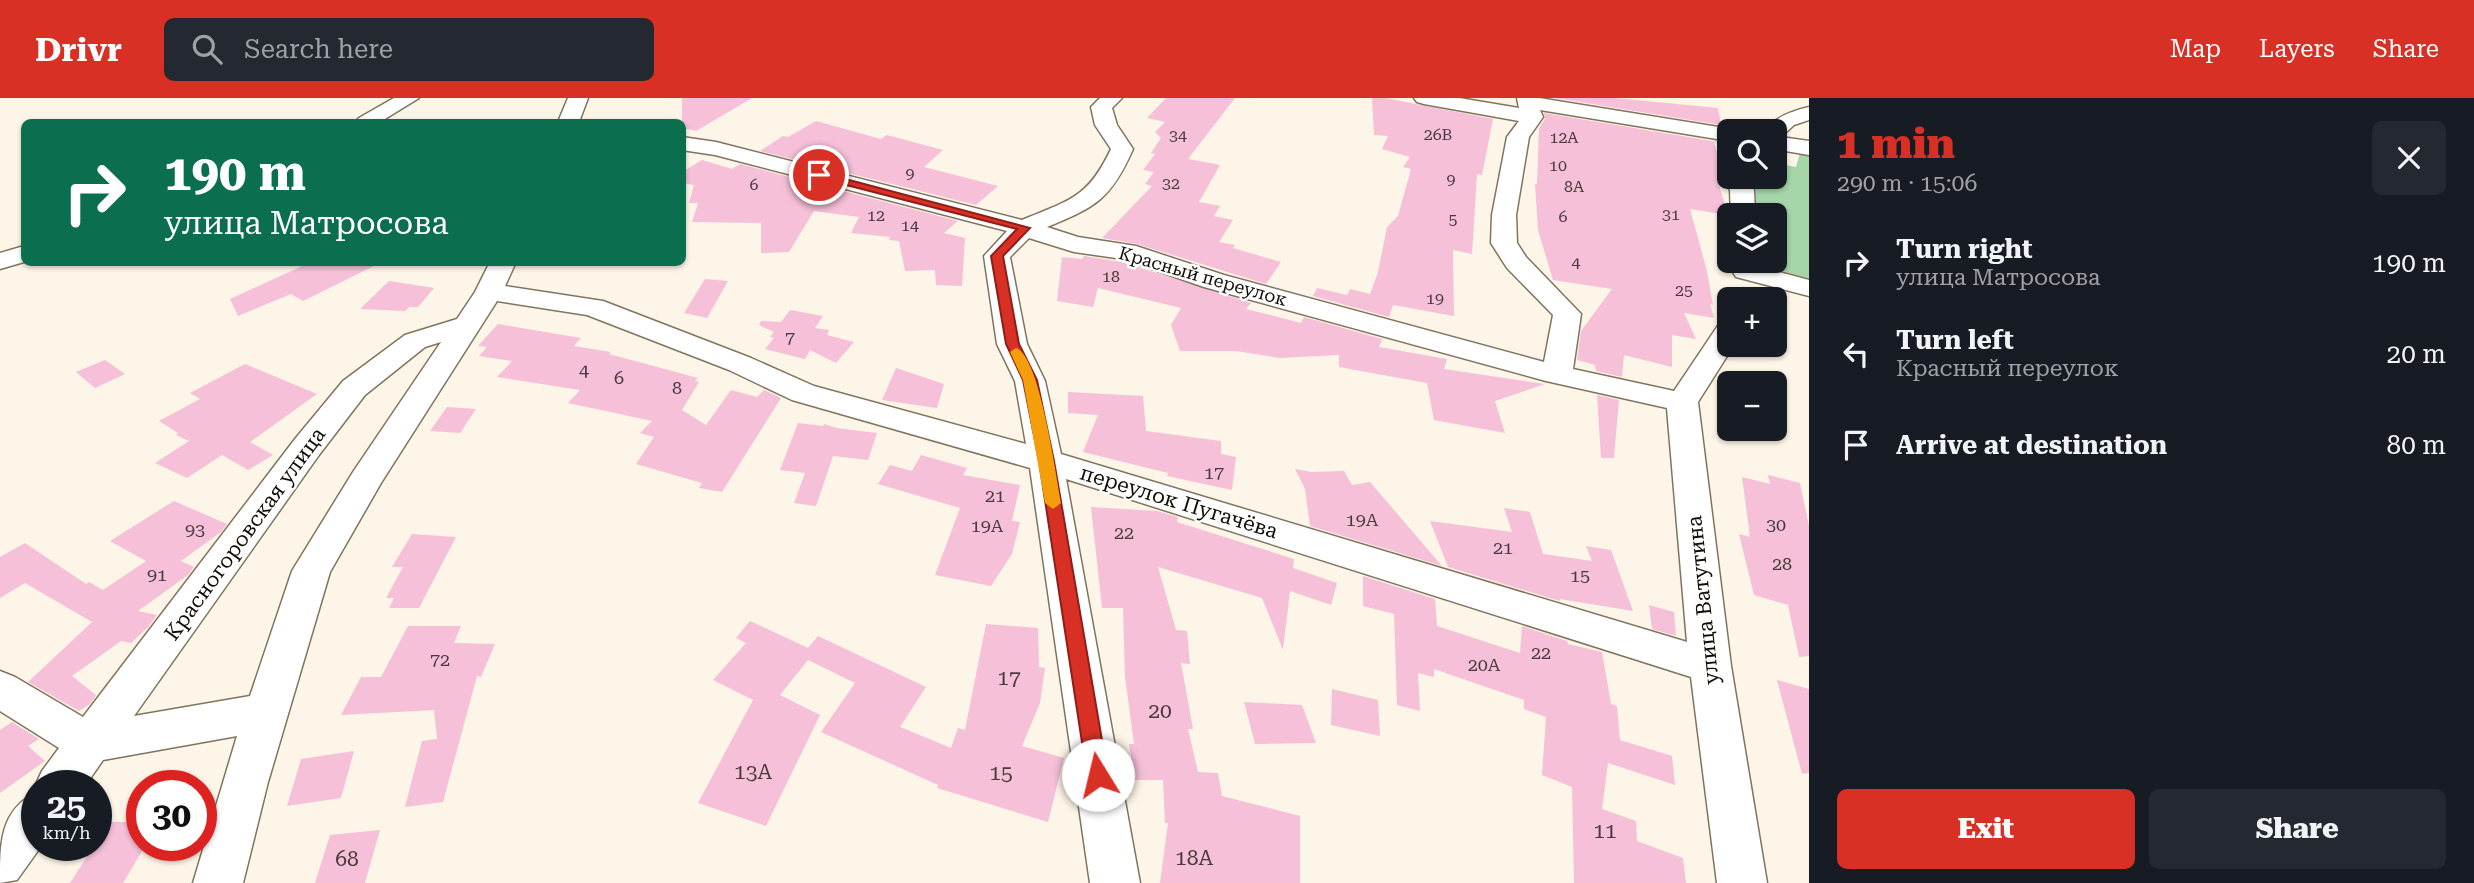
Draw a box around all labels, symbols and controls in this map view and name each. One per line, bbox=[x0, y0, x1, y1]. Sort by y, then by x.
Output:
search box bbox=[164, 18, 654, 81]
text: Drivr bbox=[35, 30, 122, 69]
icon: search bbox=[188, 30, 226, 68]
text: Search here bbox=[244, 34, 393, 64]
text: Map bbox=[2170, 35, 2221, 63]
text: Layers bbox=[2259, 35, 2335, 63]
text: Share bbox=[2373, 35, 2439, 63]
map controls bbox=[1717, 119, 1787, 441]
button: search bbox=[1717, 119, 1787, 189]
text: 1 min bbox=[1837, 119, 1955, 168]
button: close bbox=[2372, 121, 2446, 195]
house number: 26В bbox=[1424, 125, 1452, 144]
house number: 34 bbox=[1169, 126, 1187, 145]
house number: 12А bbox=[1549, 128, 1579, 147]
text: 190 m bbox=[164, 145, 306, 202]
pin bbox=[789, 145, 849, 205]
icon: right bbox=[49, 147, 140, 238]
icon: arrive bbox=[800, 156, 838, 194]
house number: 10 bbox=[1549, 156, 1567, 175]
house number: 9 bbox=[906, 164, 915, 183]
house number: 9 bbox=[1447, 170, 1456, 189]
text: 290 m · 15:06 bbox=[1837, 170, 1977, 197]
house number: 32 bbox=[1162, 174, 1180, 193]
house number: 6 bbox=[750, 175, 759, 194]
house number: 8А bbox=[1564, 177, 1585, 196]
button: layers bbox=[1717, 203, 1787, 273]
text: улица Матросова bbox=[164, 204, 449, 242]
house number: 31 bbox=[1662, 205, 1680, 224]
house number: 12 bbox=[867, 206, 885, 225]
house number: 6 bbox=[1559, 207, 1568, 226]
house number: 5 bbox=[1449, 210, 1458, 229]
house number: 14 bbox=[901, 216, 919, 235]
text: Turn right bbox=[1896, 234, 2032, 264]
street label: Красный переулок bbox=[1116, 242, 1290, 310]
icon: right bbox=[1837, 244, 1875, 282]
text: 190 m bbox=[2372, 248, 2446, 278]
house number: 4 bbox=[1572, 253, 1581, 272]
text: улица Матросова bbox=[1896, 264, 2101, 291]
house number: 18 bbox=[1102, 267, 1120, 286]
house number: 25 bbox=[1675, 281, 1693, 300]
button: + bbox=[1717, 287, 1787, 357]
house number: 19 bbox=[1426, 289, 1444, 308]
text: Turn left bbox=[1896, 325, 2014, 355]
house number: 7 bbox=[785, 327, 795, 348]
icon: left bbox=[1837, 335, 1875, 373]
text: 20 m bbox=[2387, 339, 2446, 369]
text: Красный переулок bbox=[1896, 355, 2119, 382]
house number: 4 bbox=[579, 359, 589, 380]
house number: 6 bbox=[614, 367, 624, 388]
button: − bbox=[1717, 371, 1787, 441]
house number: 8 bbox=[672, 377, 682, 398]
street label: Красногоровская улица bbox=[160, 422, 331, 645]
icon: arrive bbox=[1837, 426, 1875, 464]
text: Arrive at destination bbox=[1896, 430, 2167, 460]
text: 80 m bbox=[2387, 430, 2446, 460]
street label: переулок Пугачёва bbox=[1077, 461, 1281, 544]
house number: 17 bbox=[1204, 462, 1224, 483]
house number: 21 bbox=[985, 485, 1005, 506]
house number: 19А bbox=[1346, 509, 1379, 530]
street label: улица Ватутина bbox=[1682, 514, 1724, 686]
house number: 30 bbox=[1766, 514, 1786, 535]
house number: 19А bbox=[971, 515, 1004, 536]
house number: 93 bbox=[185, 519, 205, 540]
house number: 22 bbox=[1114, 522, 1134, 543]
house number: 21 bbox=[1493, 537, 1513, 558]
house number: 28 bbox=[1772, 553, 1792, 574]
house number: 91 bbox=[147, 564, 167, 585]
house number: 15 bbox=[1570, 565, 1590, 586]
house number: 22 bbox=[1531, 642, 1551, 663]
house number: 72 bbox=[430, 649, 450, 670]
house number: 20А bbox=[1468, 654, 1501, 675]
house number: 17 bbox=[997, 666, 1021, 690]
house number: 20 bbox=[1148, 699, 1172, 723]
position arrow bbox=[1061, 738, 1135, 812]
house number: 13А bbox=[734, 760, 772, 784]
house number: 15 bbox=[989, 761, 1013, 785]
speed limit sign: 30 bbox=[126, 770, 217, 861]
text: 25 bbox=[47, 786, 86, 827]
button: Exit bbox=[1837, 789, 2135, 869]
button: Share bbox=[2149, 789, 2446, 869]
house number: 11 bbox=[1593, 819, 1617, 843]
text: km/h bbox=[42, 822, 91, 843]
house number: 18А bbox=[1175, 846, 1213, 870]
house number: 68 bbox=[335, 847, 359, 871]

